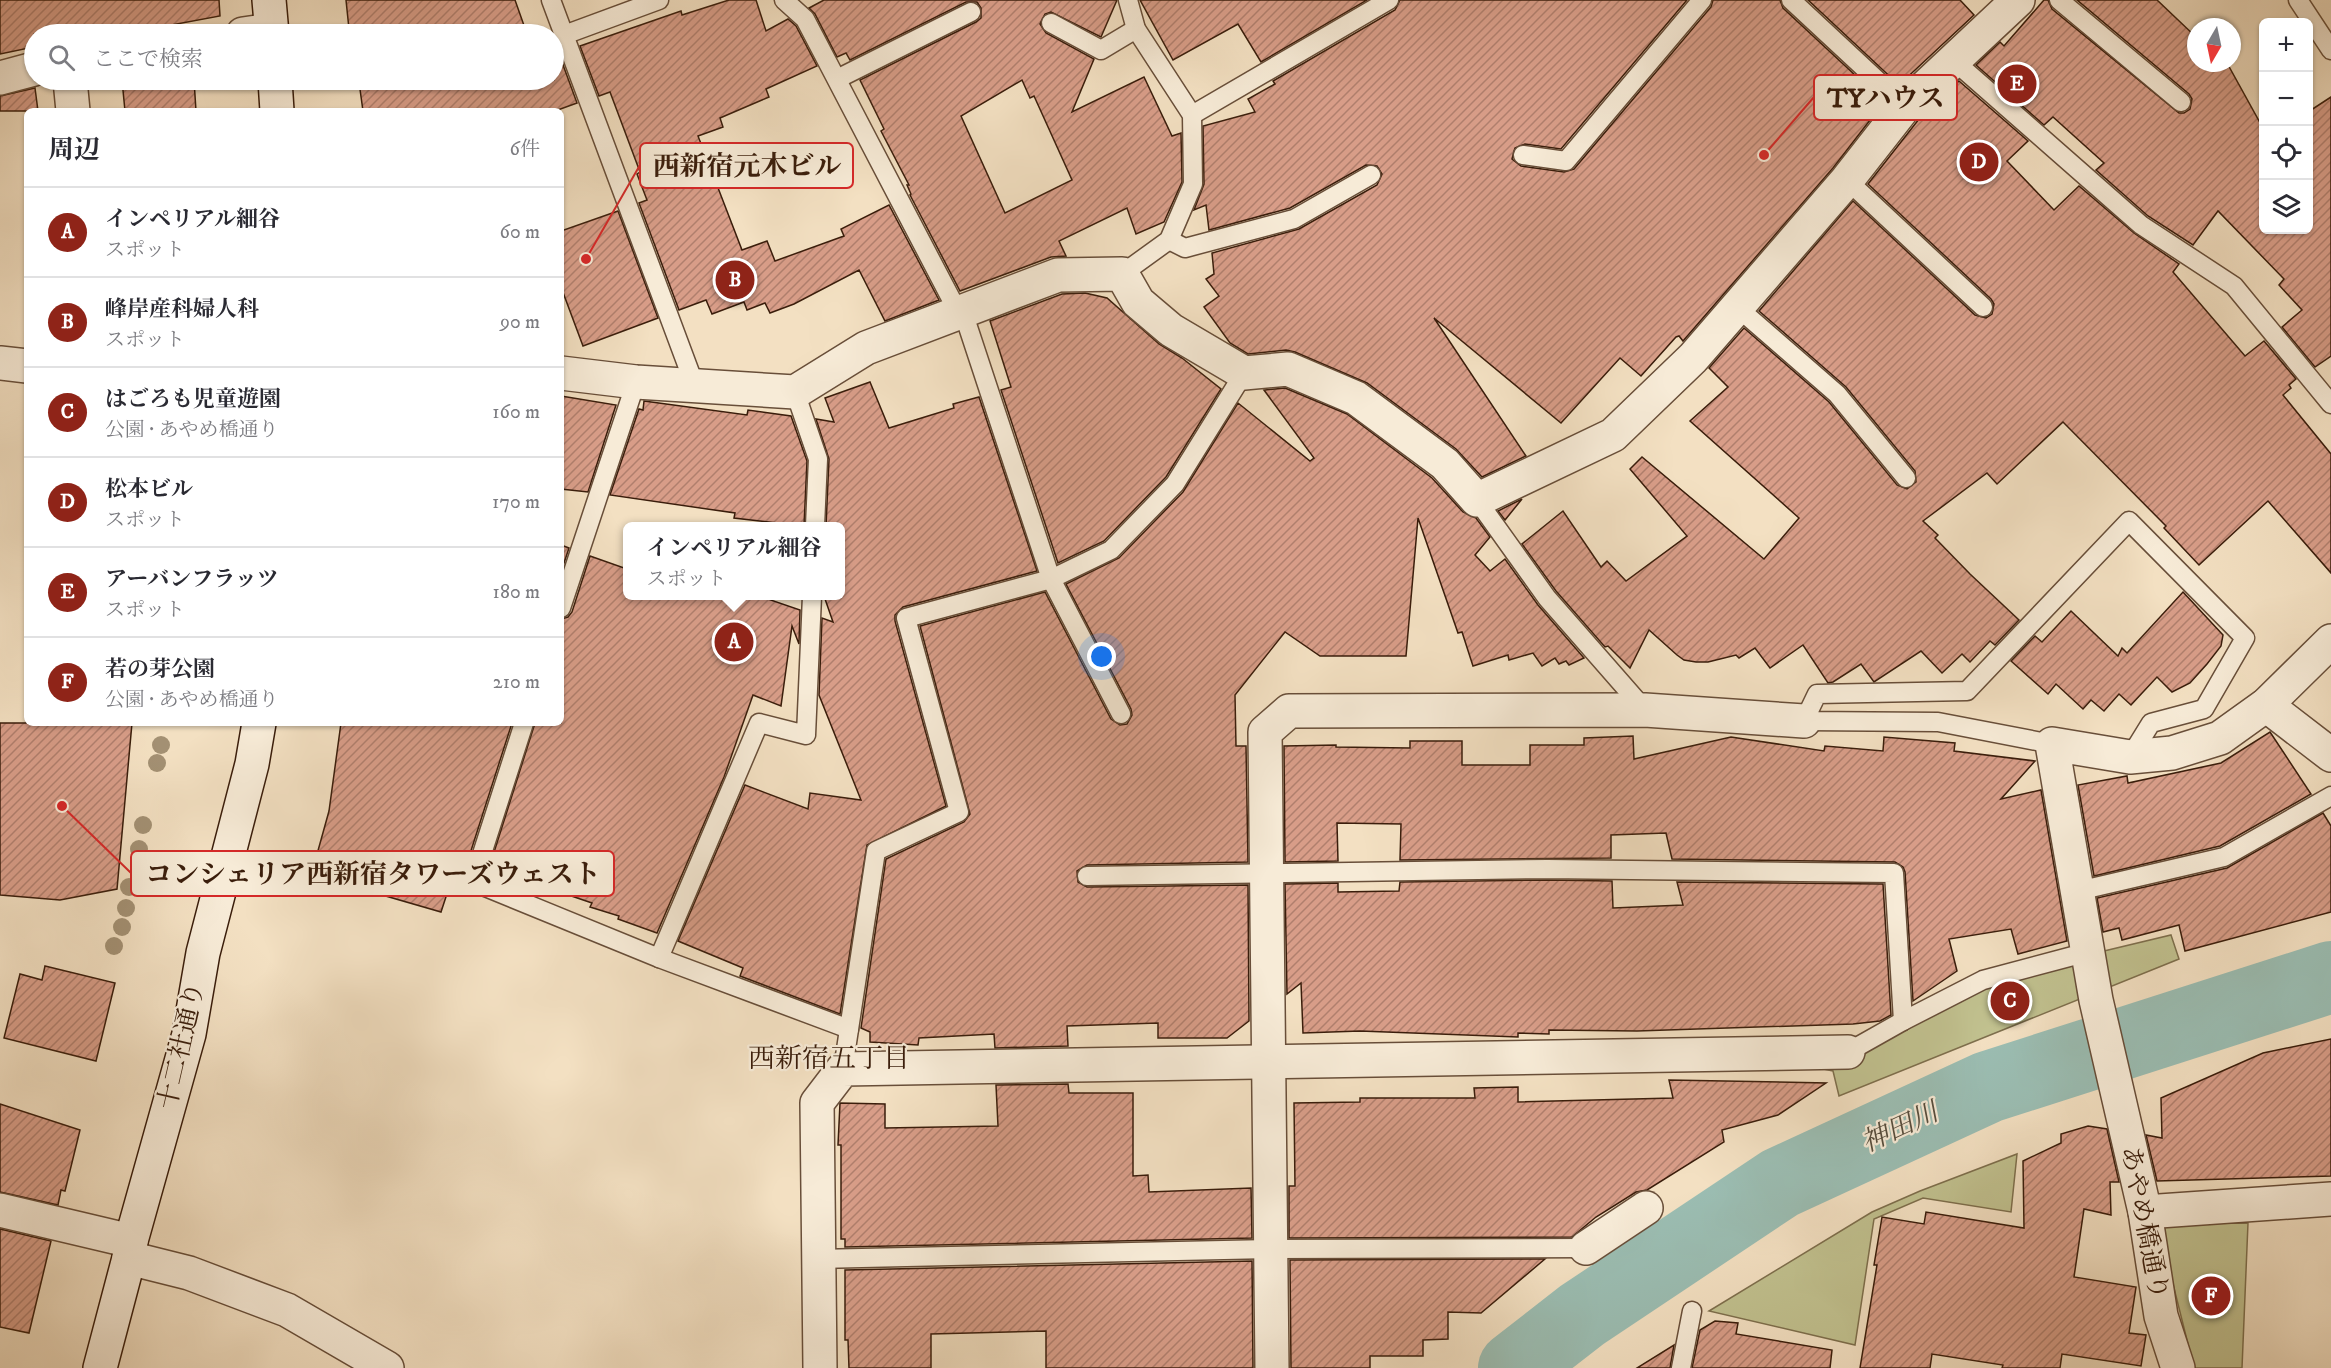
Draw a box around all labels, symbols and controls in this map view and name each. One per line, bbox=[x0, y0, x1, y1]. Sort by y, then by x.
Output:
north arrow bbox=[2187, 18, 2241, 72]
map controls bbox=[2259, 18, 2313, 234]
button: + bbox=[2259, 18, 2313, 72]
search box bbox=[24, 24, 564, 90]
icon: search bbox=[45, 41, 78, 74]
text: ここで検索 bbox=[93, 46, 203, 73]
pin: E bbox=[1998, 62, 2036, 106]
button: − bbox=[2259, 72, 2313, 126]
callout: TYハウス bbox=[1814, 75, 1957, 120]
text: TYハウス bbox=[1826, 82, 1945, 116]
button: locate bbox=[2259, 126, 2313, 180]
text: 周辺 bbox=[48, 134, 100, 167]
text: 6件 bbox=[510, 137, 540, 162]
pin: D bbox=[1960, 140, 1998, 184]
callout: 西新宿元木ビル bbox=[640, 143, 853, 188]
text: 西新宿元木ビル bbox=[653, 150, 842, 184]
button: layers bbox=[2259, 180, 2313, 234]
text: インペリアル細谷 bbox=[105, 206, 280, 233]
text: A bbox=[61, 220, 74, 245]
text: 60 m bbox=[500, 220, 540, 245]
text: スポット bbox=[105, 238, 185, 263]
pin: B bbox=[716, 258, 754, 302]
text: 峰岸産科婦人科 bbox=[105, 296, 259, 323]
text: B bbox=[61, 310, 74, 335]
text: 90 m bbox=[500, 310, 540, 335]
text: スポット bbox=[105, 328, 185, 353]
text: はごろも児童遊園 bbox=[105, 386, 281, 413]
text: C bbox=[61, 400, 74, 425]
text: 160 m bbox=[492, 400, 540, 425]
text: 公園 · あやめ橋通り bbox=[105, 418, 278, 443]
text: 松本ビル bbox=[105, 476, 193, 503]
text: D bbox=[60, 490, 75, 515]
text: 170 m bbox=[492, 490, 540, 515]
text: スポット bbox=[105, 508, 185, 533]
popup bbox=[623, 522, 845, 600]
text: インペリアル細谷 bbox=[646, 535, 822, 562]
text: アーバンフラッツ bbox=[105, 566, 279, 593]
text: スポット bbox=[646, 567, 726, 592]
text: E bbox=[60, 580, 75, 605]
text: 180 m bbox=[493, 580, 540, 605]
text: スポット bbox=[105, 598, 185, 623]
pin: A bbox=[714, 620, 754, 664]
your location bbox=[1087, 642, 1116, 671]
text: 若の芽公園 bbox=[105, 656, 215, 683]
text: F bbox=[61, 670, 74, 695]
text: 210 m bbox=[493, 670, 540, 695]
text: 公園 · あやめ橋通り bbox=[105, 688, 278, 713]
callout: コンシェリア西新宿タワーズウェスト bbox=[131, 851, 614, 896]
text: コンシェリア西新宿タワーズウェスト bbox=[145, 858, 601, 892]
pin: C bbox=[1990, 978, 2030, 1024]
street label: 十二社通り bbox=[151, 979, 213, 1113]
district label: 西新宿五丁目 bbox=[748, 1042, 910, 1076]
water label: 神田川 bbox=[1856, 1094, 1947, 1161]
street label: あやめ橋通り bbox=[2113, 1143, 2175, 1303]
pin: F bbox=[2192, 1274, 2230, 1318]

